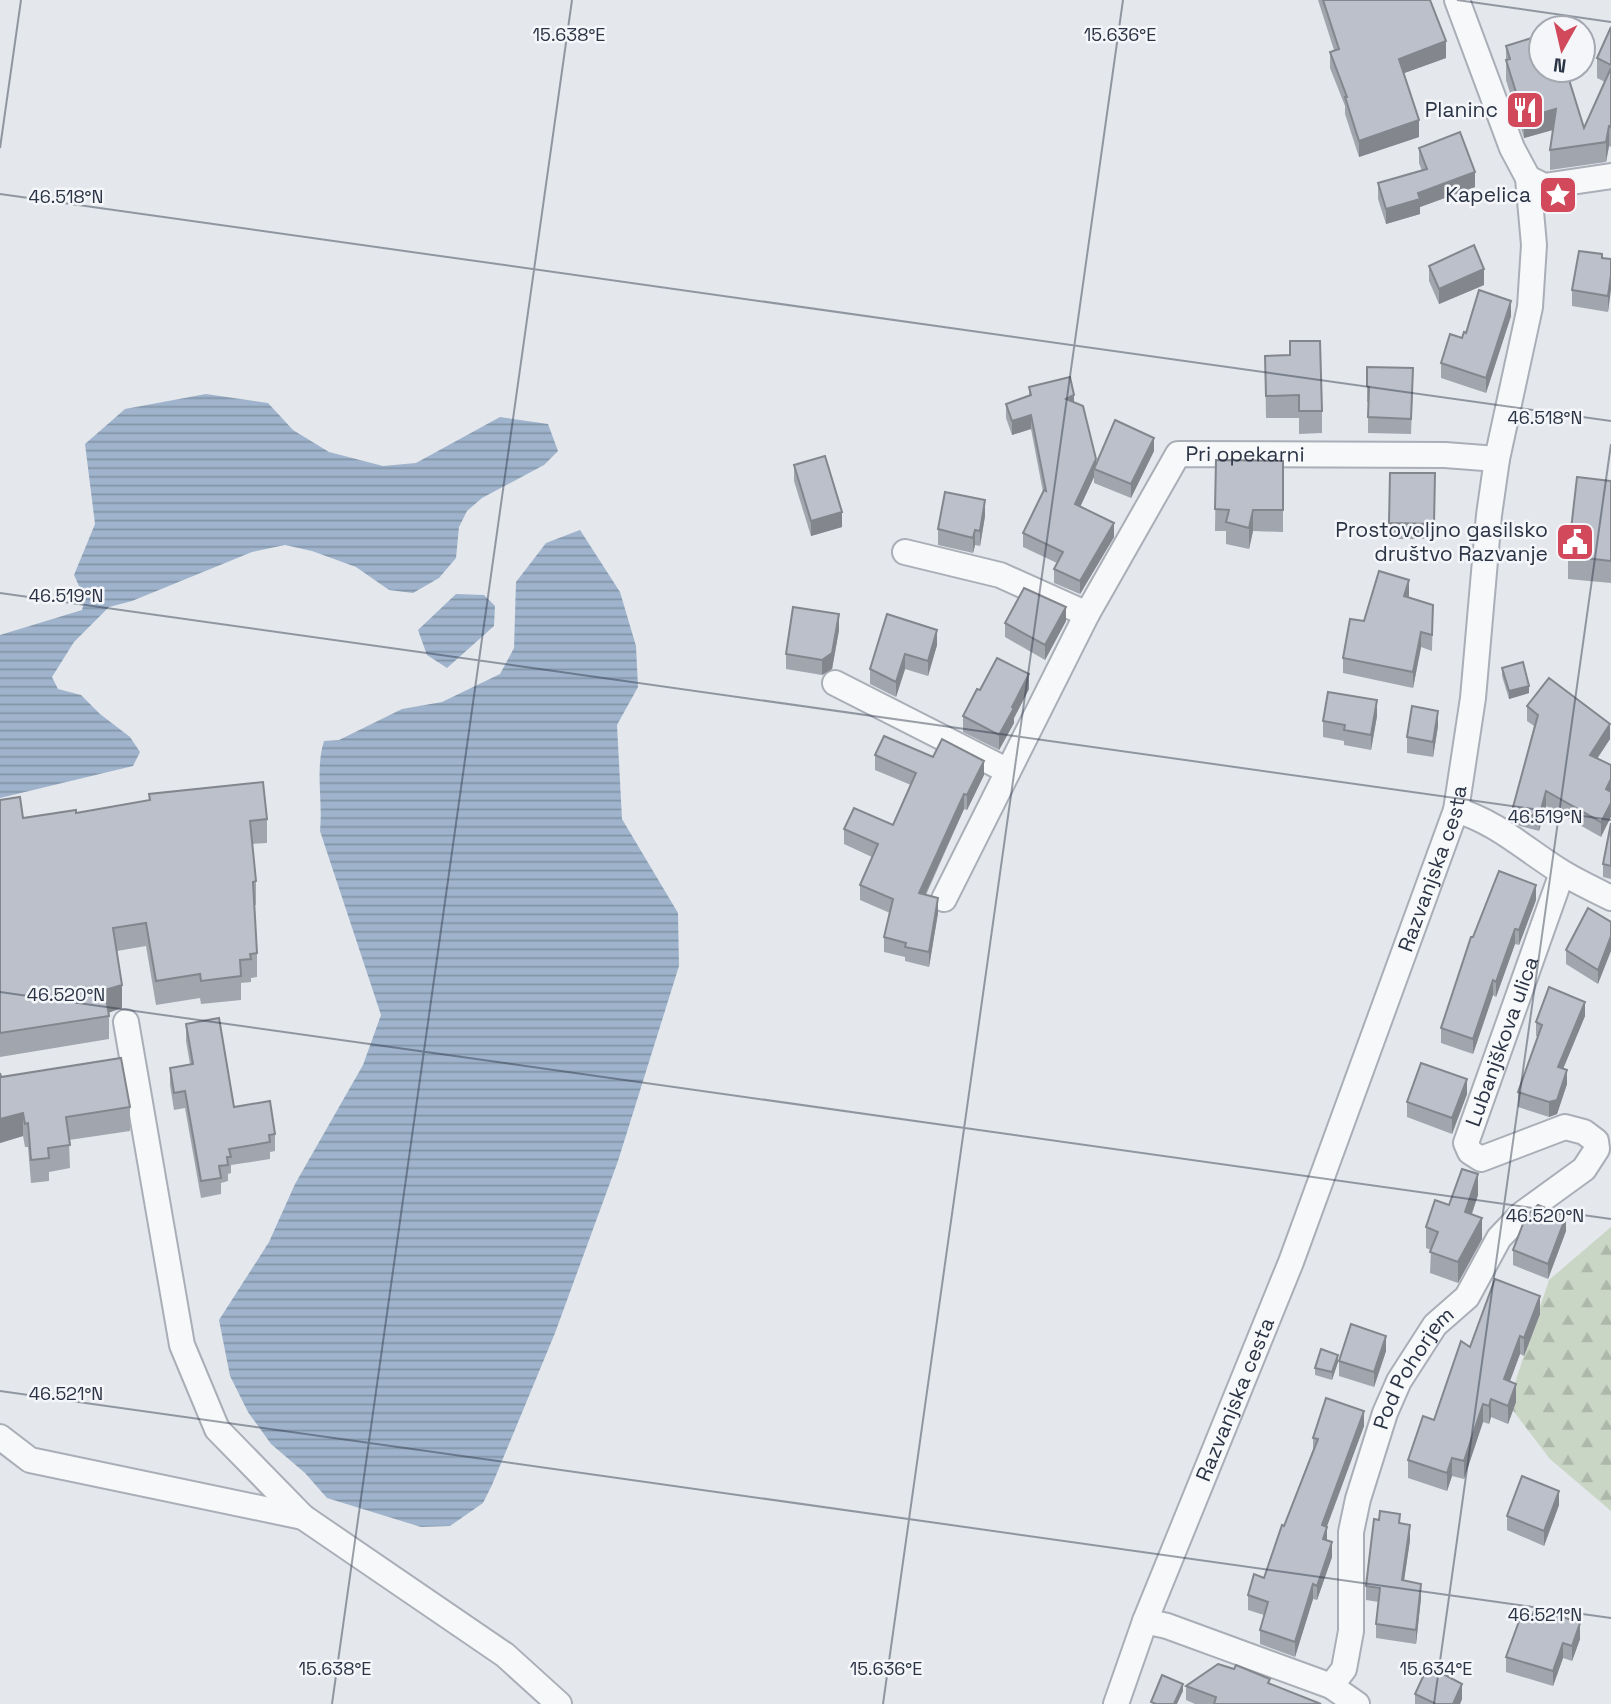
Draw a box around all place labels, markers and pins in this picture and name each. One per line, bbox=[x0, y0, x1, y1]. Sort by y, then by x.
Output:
restaurant icon: Planinc bbox=[1504, 89, 1546, 131]
place label: Planinc bbox=[1425, 96, 1498, 123]
place icon: Kapelica bbox=[1537, 174, 1579, 216]
place label: Kapelica bbox=[1445, 181, 1531, 208]
place label: Prostovoljno gasilsko društvo Razvanje bbox=[1335, 516, 1548, 567]
public building icon: Prostovoljno gasilsko društvo Razvanje bbox=[1554, 521, 1596, 563]

